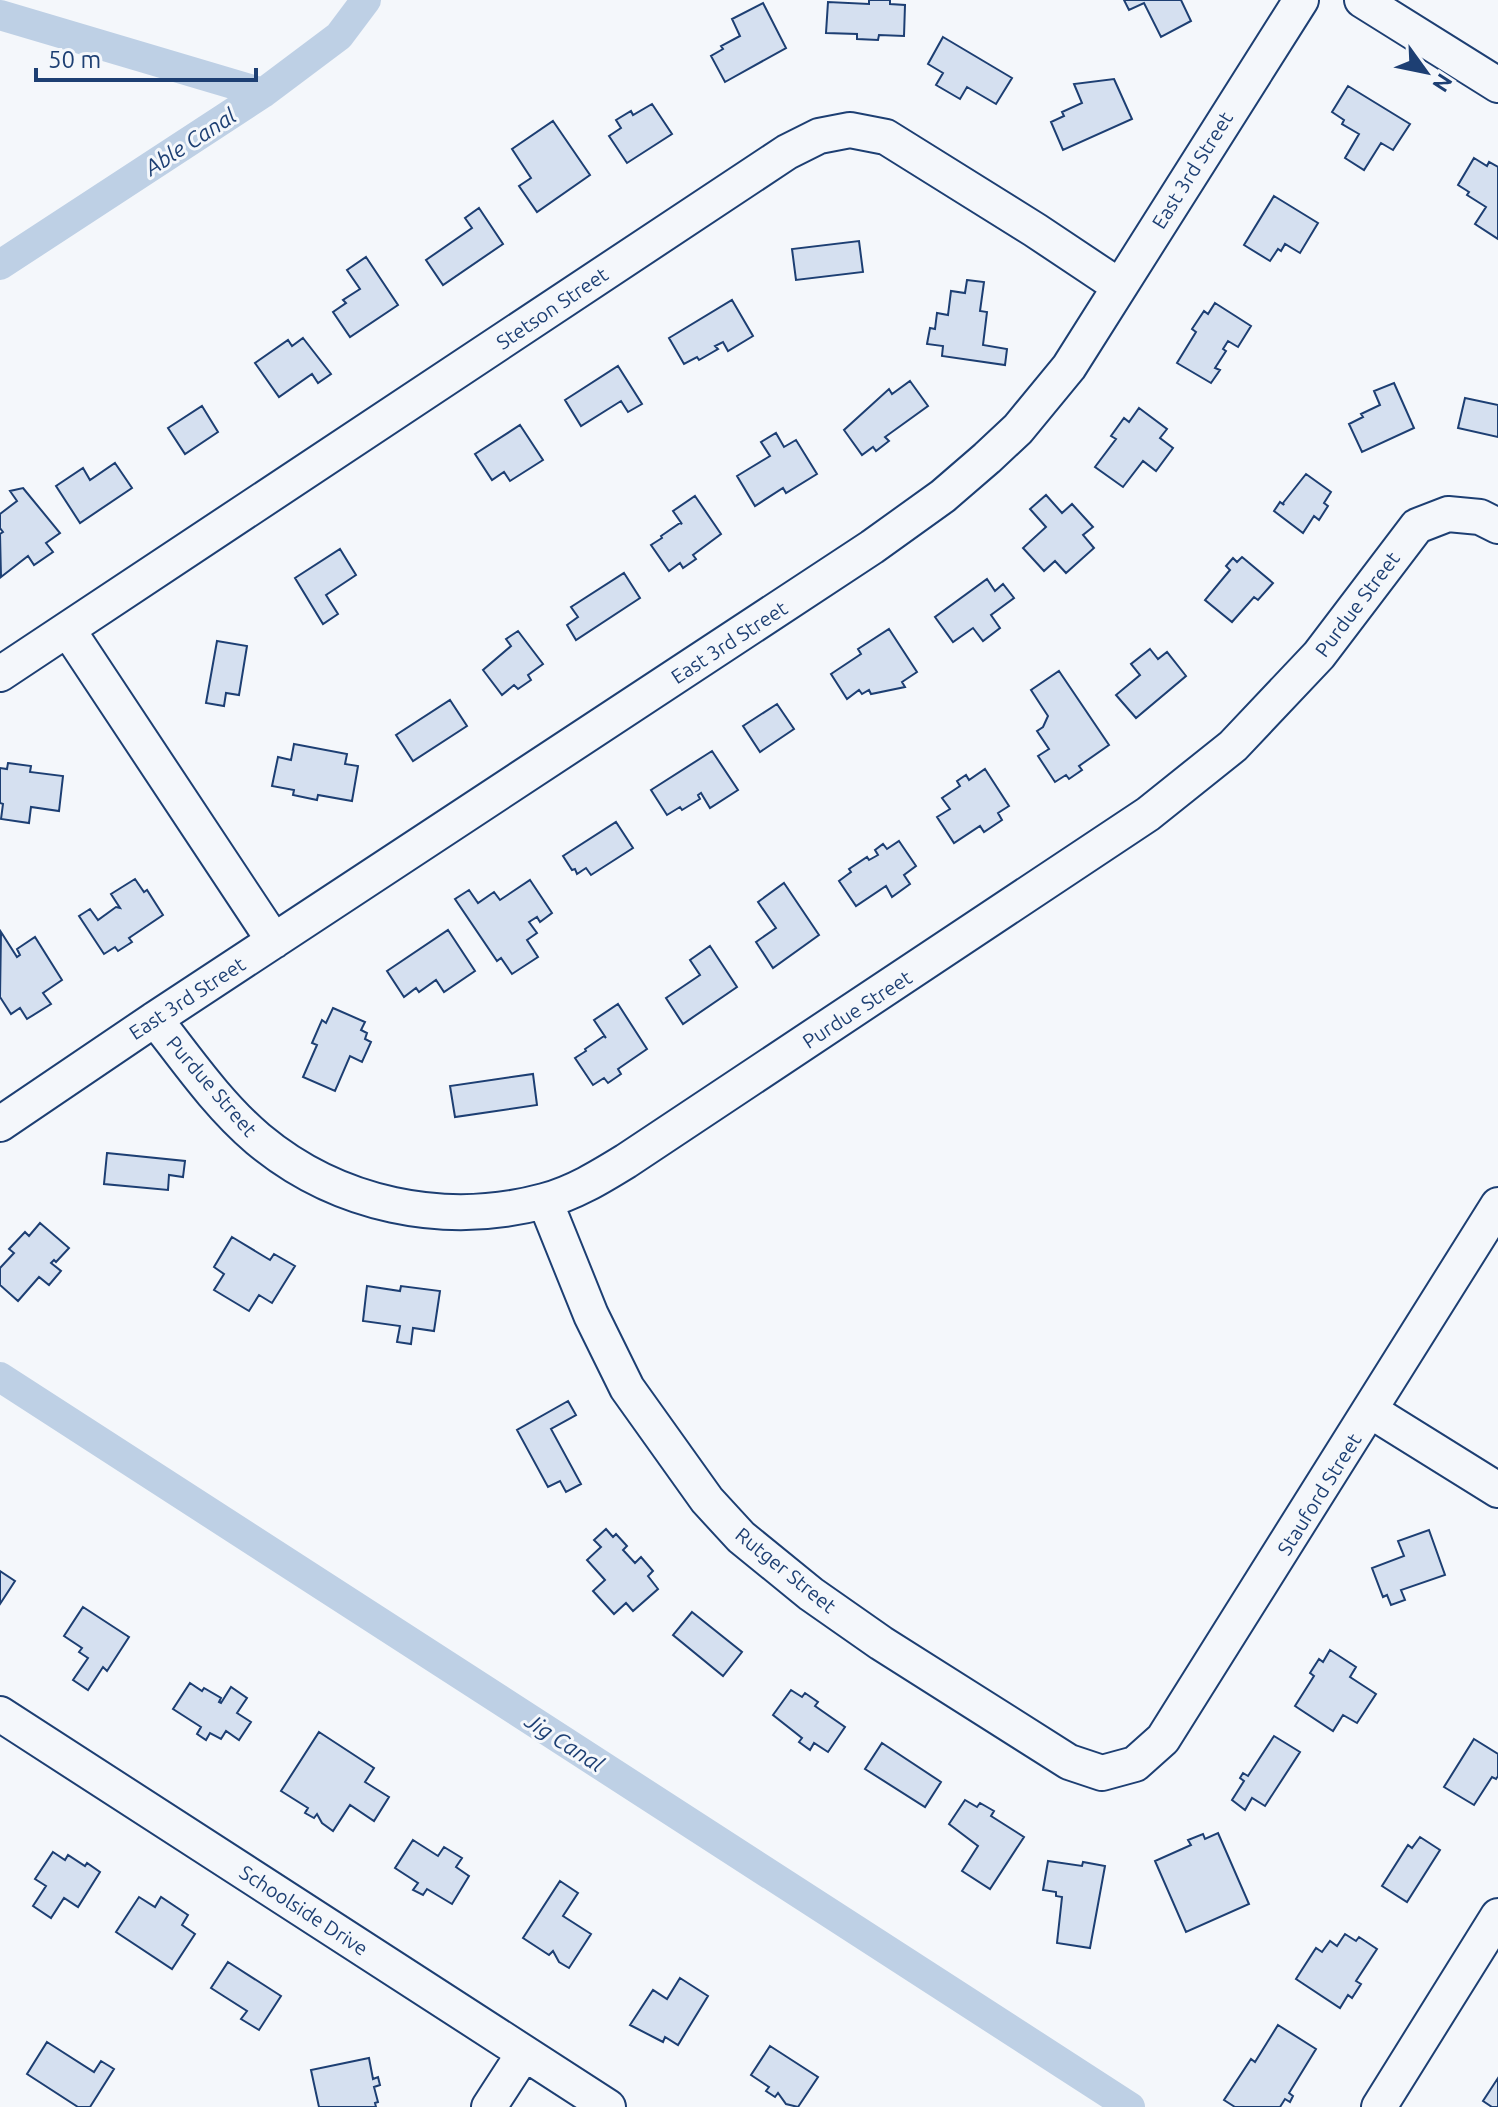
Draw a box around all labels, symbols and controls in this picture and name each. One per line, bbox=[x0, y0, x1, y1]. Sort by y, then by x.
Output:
scale bar bbox=[36, 32, 256, 82]
north arrow bbox=[1386, 32, 1466, 112]
text: 50 m bbox=[48, 46, 101, 73]
text: N bbox=[1428, 69, 1458, 97]
water label: Able Canal bbox=[139, 102, 240, 180]
street label: East 3rd Street bbox=[1147, 107, 1237, 233]
street label: Stetson Street bbox=[492, 262, 612, 354]
street label: Purdue Street bbox=[1310, 547, 1404, 661]
street label: East 3rd Street bbox=[667, 596, 791, 688]
street label: East 3rd Street bbox=[125, 952, 249, 1044]
street label: Purdue Street bbox=[798, 965, 916, 1053]
street label: Purdue Street bbox=[162, 1031, 262, 1141]
street label: Stauford Street bbox=[1272, 1429, 1366, 1559]
street label: Rutger Street bbox=[731, 1523, 841, 1617]
water label: Jig Canal bbox=[520, 1707, 609, 1777]
street label: Schoolside Drive bbox=[236, 1860, 372, 1960]

